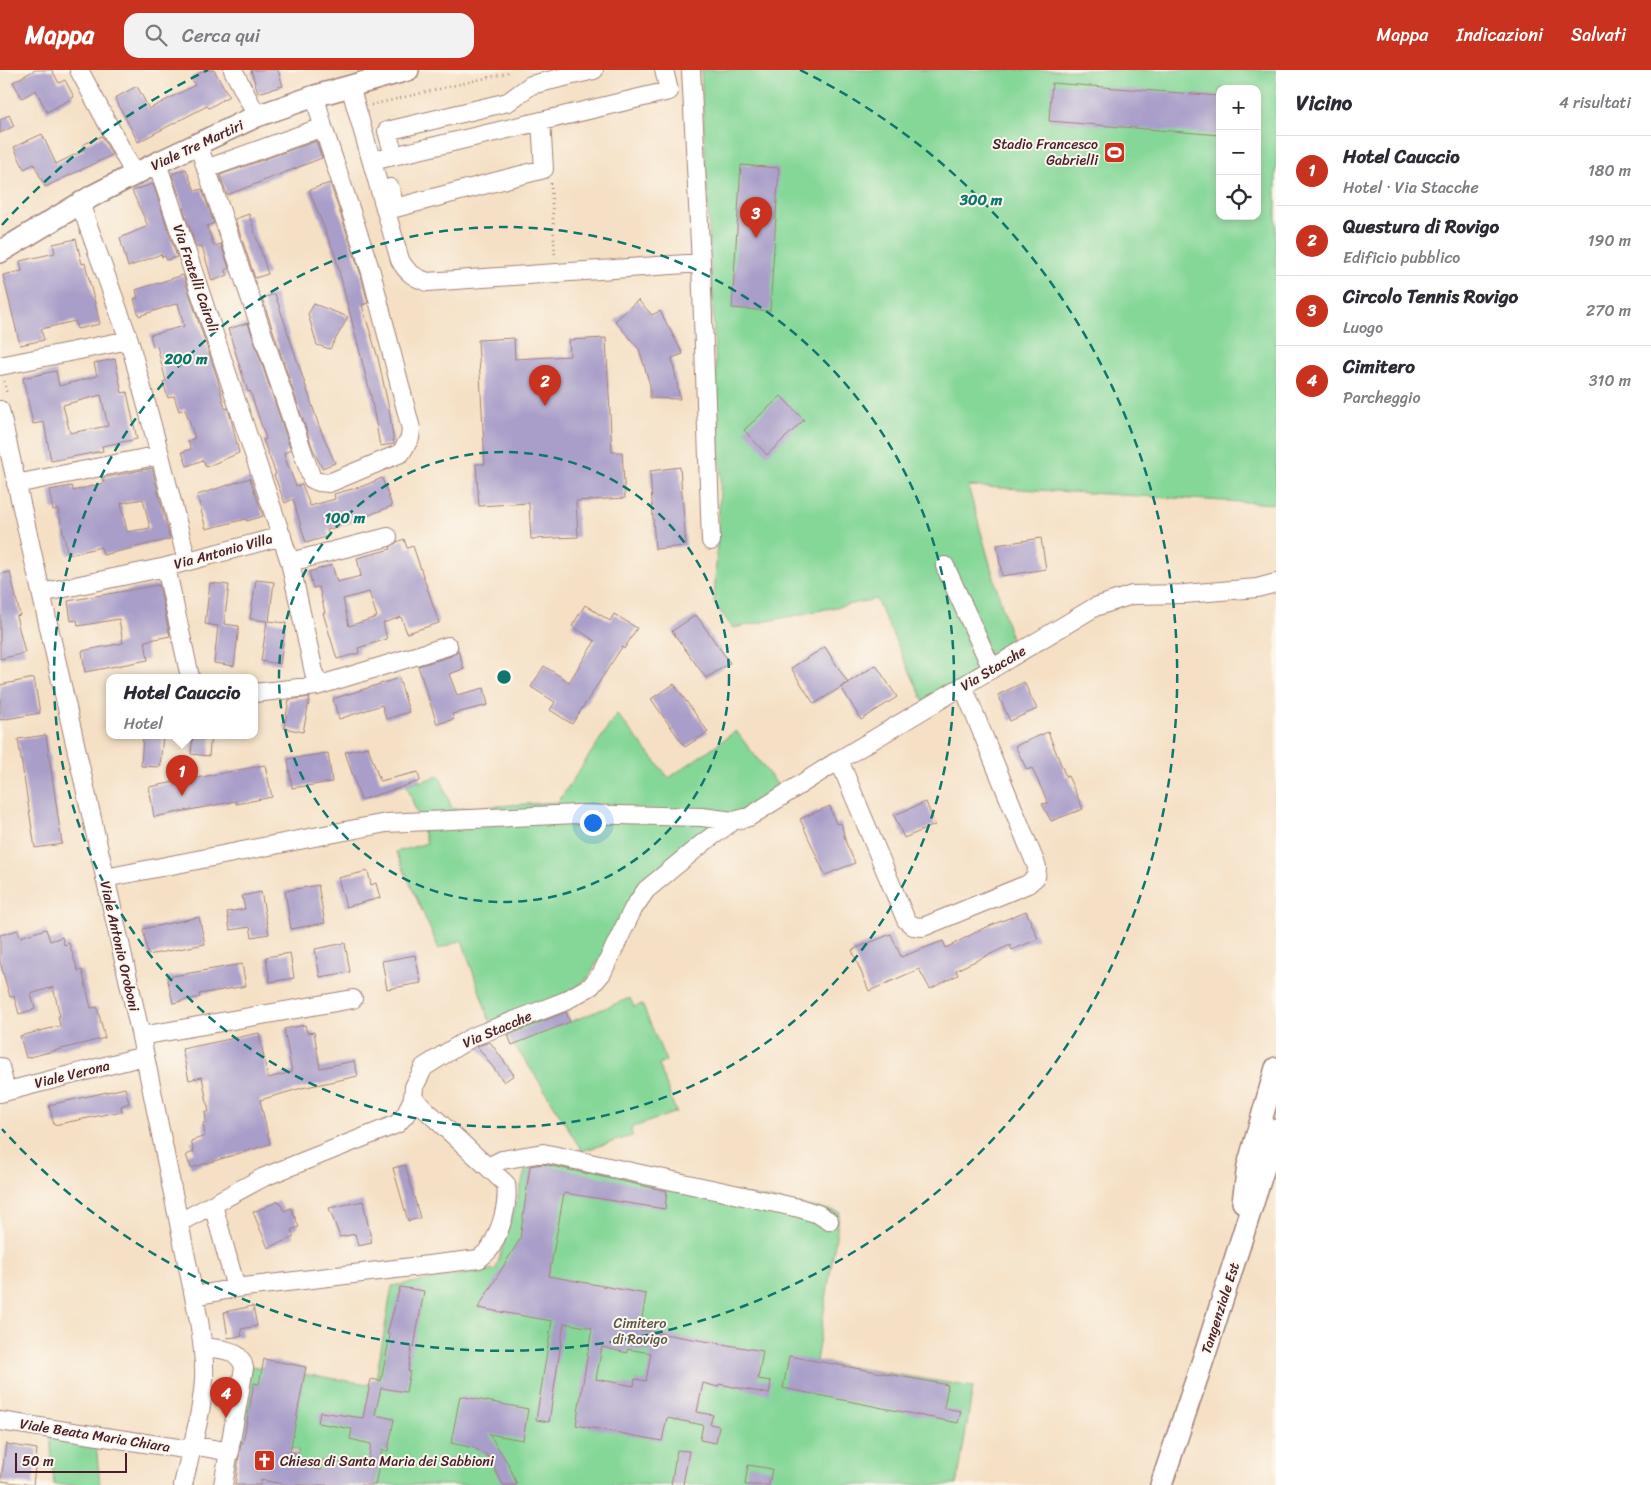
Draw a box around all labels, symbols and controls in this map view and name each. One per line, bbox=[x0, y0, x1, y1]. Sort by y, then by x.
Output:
search box bbox=[124, 13, 474, 58]
text: Mappa bbox=[25, 14, 94, 56]
text: Cerca qui bbox=[182, 19, 260, 52]
text: Mappa bbox=[1376, 19, 1428, 51]
text: Indicazioni bbox=[1456, 19, 1543, 51]
text: Salvati bbox=[1571, 19, 1626, 51]
icon: search bbox=[142, 21, 170, 49]
text: Vicino bbox=[1296, 84, 1352, 122]
map controls bbox=[1216, 85, 1261, 220]
button: + bbox=[1216, 85, 1261, 130]
text: 4 risultati bbox=[1559, 88, 1631, 117]
street label: Viale Tre Martiri bbox=[147, 113, 249, 178]
button: − bbox=[1216, 130, 1261, 175]
place label: Stadio Francesco Gabrielli bbox=[992, 132, 1099, 173]
sports icon: Stadio Francesco Gabrielli bbox=[1102, 140, 1126, 164]
text: Hotel Cauccio bbox=[1343, 140, 1460, 173]
text: 1 bbox=[1309, 156, 1315, 185]
text: 180 m bbox=[1588, 156, 1631, 185]
text: Hotel · Via Stacche bbox=[1343, 173, 1479, 202]
button: locate bbox=[1216, 175, 1261, 220]
text: 300 m bbox=[959, 187, 1003, 213]
pin: 3 bbox=[740, 197, 772, 238]
text: Questura di Rovigo bbox=[1343, 210, 1499, 243]
street label: Via Fratelli Cairoli bbox=[165, 221, 226, 336]
text: 2 bbox=[1307, 226, 1317, 255]
text: 190 m bbox=[1588, 226, 1631, 255]
text: Edificio pubblico bbox=[1343, 243, 1460, 272]
text: Circolo Tennis Rovigo bbox=[1343, 280, 1518, 313]
text: 3 bbox=[1308, 296, 1316, 325]
text: 270 m bbox=[1586, 296, 1631, 325]
text: Luogo bbox=[1343, 313, 1383, 342]
text: 200 m bbox=[163, 346, 208, 372]
text: Cimitero bbox=[1343, 350, 1415, 383]
pin: 2 bbox=[529, 365, 561, 406]
text: 4 bbox=[1307, 366, 1317, 395]
text: 310 m bbox=[1589, 366, 1631, 395]
text: Parcheggio bbox=[1343, 383, 1421, 412]
text: 100 m bbox=[325, 505, 366, 531]
street label: Via Antonio Villa bbox=[171, 526, 275, 577]
street label: Via Stacche bbox=[955, 639, 1031, 698]
centre of rings bbox=[495, 668, 513, 686]
popup bbox=[106, 674, 258, 739]
text: Hotel Cauccio bbox=[124, 676, 240, 709]
text: Hotel bbox=[124, 709, 163, 738]
pin: 1 bbox=[166, 755, 198, 796]
your location bbox=[580, 810, 606, 836]
street label: Viale Antonio Oroboni bbox=[92, 879, 147, 1015]
street label: Via Stacche bbox=[459, 1004, 536, 1055]
street label: Viale Verona bbox=[32, 1053, 112, 1096]
street label: Tangenziale Est bbox=[1194, 1259, 1247, 1357]
park label: Cimitero di Rovigo bbox=[612, 1311, 668, 1352]
pin: 4 bbox=[210, 1377, 242, 1418]
street label: Viale Beata Maria Chiara bbox=[18, 1411, 172, 1460]
text: 50 m bbox=[22, 1449, 54, 1474]
church icon: Chiesa di Santa Maria dei Sabbioni bbox=[252, 1449, 276, 1473]
place label: Chiesa di Santa Maria dei Sabbioni bbox=[280, 1449, 495, 1474]
scale bar bbox=[15, 1450, 128, 1473]

